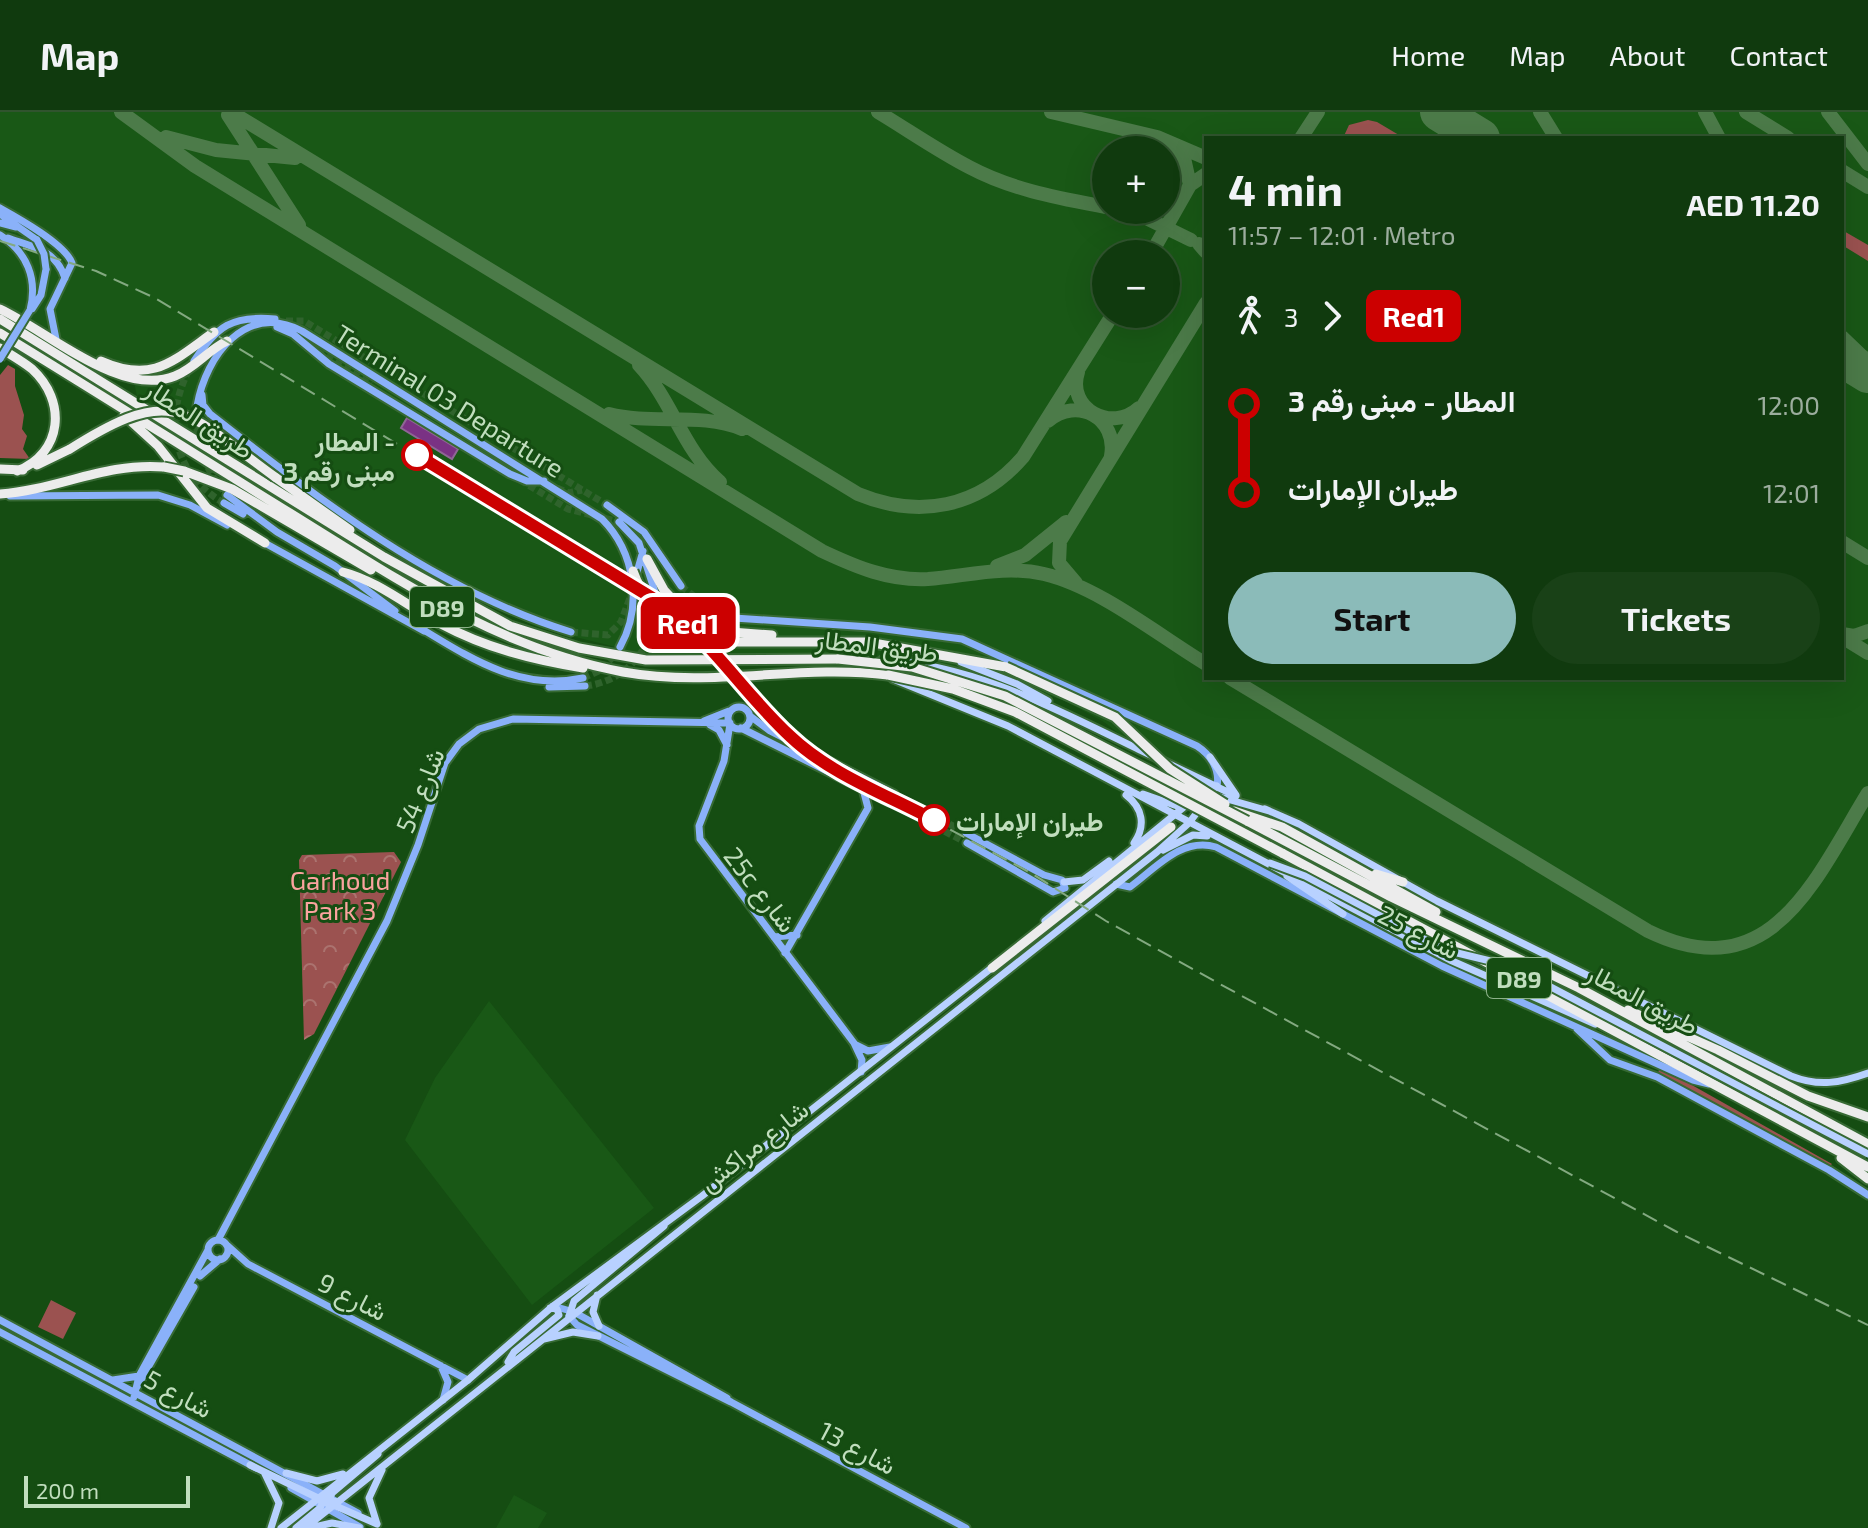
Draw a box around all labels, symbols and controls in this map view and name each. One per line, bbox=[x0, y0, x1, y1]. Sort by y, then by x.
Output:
text: Map bbox=[40, 32, 119, 78]
text: Home bbox=[1391, 38, 1465, 72]
text: Map bbox=[1509, 38, 1566, 72]
text: About bbox=[1610, 38, 1685, 72]
text: Contact bbox=[1729, 38, 1828, 72]
map controls bbox=[1092, 136, 1180, 328]
button: + bbox=[1092, 136, 1180, 224]
text: 4 min bbox=[1228, 162, 1343, 215]
text: AED 11.20 bbox=[1687, 186, 1820, 222]
text: 11:57 – 12:01 · Metro bbox=[1228, 219, 1455, 250]
button: − bbox=[1092, 240, 1180, 328]
icon: walk bbox=[1228, 294, 1272, 338]
icon: forward bbox=[1310, 294, 1354, 338]
text: Red1 bbox=[1382, 299, 1445, 333]
text: 3 bbox=[1284, 301, 1298, 332]
street label: Terminal 03 Departure bbox=[330, 317, 570, 483]
street label: طريق المطار bbox=[138, 371, 260, 466]
text: المطار - مبنى رقم 3 bbox=[1288, 382, 1515, 418]
text: 12:00 bbox=[1758, 389, 1820, 420]
place label: المطار - مبنى رقم 3 bbox=[283, 425, 395, 489]
marker: المطار - مبنى رقم 3 bbox=[402, 440, 432, 470]
text: طيران الإمارات bbox=[1288, 470, 1458, 506]
text: 12:01 bbox=[1763, 477, 1820, 508]
button: Start bbox=[1228, 572, 1516, 664]
button: Tickets bbox=[1532, 572, 1820, 664]
road number: D89 bbox=[410, 587, 474, 627]
line badge: Red1 bbox=[632, 597, 744, 649]
text: Red1 bbox=[657, 606, 719, 640]
street label: طريق المطار bbox=[813, 622, 940, 670]
street label: شارع 54 bbox=[388, 743, 454, 838]
marker: طيران الإمارات bbox=[919, 805, 949, 835]
place label: طيران الإمارات bbox=[956, 805, 1104, 839]
street label: 25c شارع bbox=[715, 840, 804, 940]
park label: Garhoud Park 3 bbox=[290, 864, 390, 925]
street label: شارع 25 bbox=[1372, 898, 1465, 968]
street label: طريق المطار bbox=[1580, 955, 1704, 1042]
road number: D89 bbox=[1487, 958, 1551, 998]
street label: شارع مراكش bbox=[692, 1093, 816, 1200]
street label: شارع 9 bbox=[312, 1266, 393, 1330]
street label: شارع 5 bbox=[138, 1362, 218, 1427]
street label: شارع 13 bbox=[812, 1414, 902, 1484]
scale bar bbox=[24, 1472, 190, 1508]
text: 200 m bbox=[36, 1477, 99, 1503]

